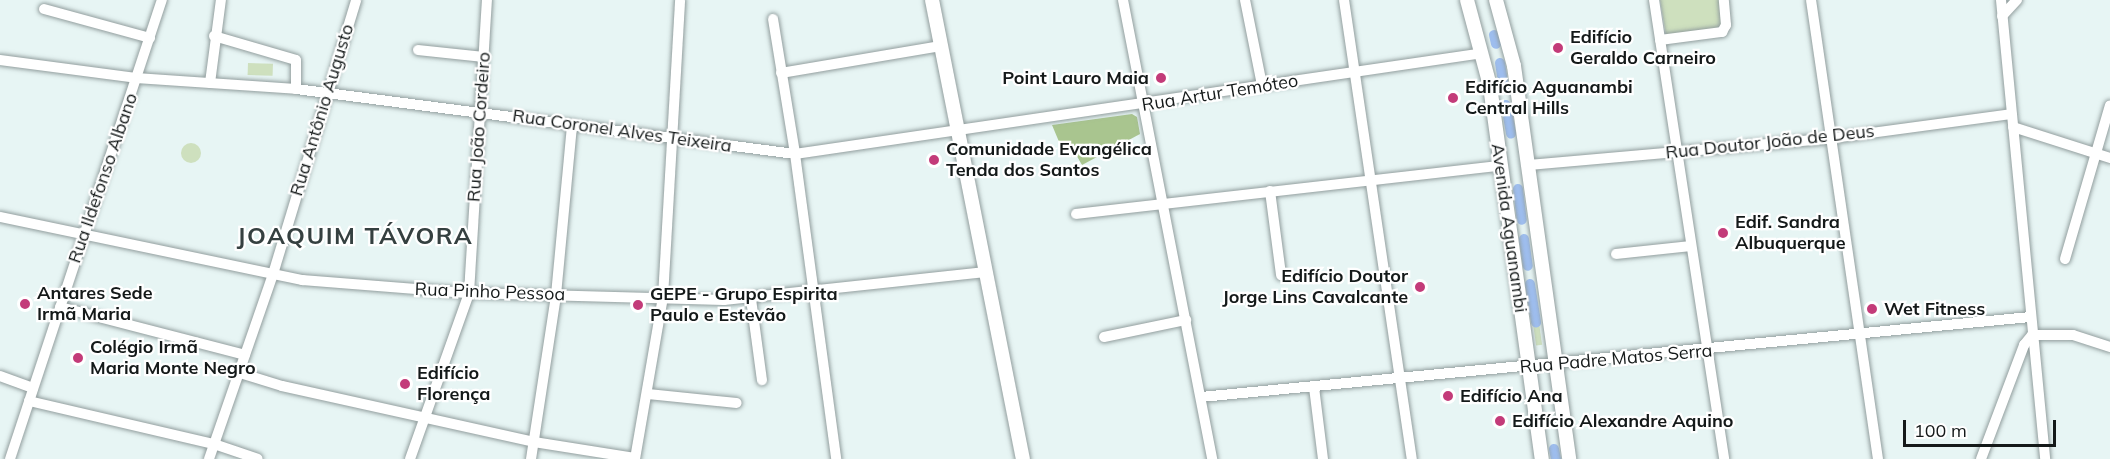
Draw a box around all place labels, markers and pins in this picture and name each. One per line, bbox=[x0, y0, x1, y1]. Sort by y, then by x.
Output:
place label: Edifício Geraldo Carneiro bbox=[1570, 27, 1716, 70]
marker: Edifício Geraldo Carneiro bbox=[1551, 41, 1565, 55]
place label: Point Lauro Maia bbox=[1002, 67, 1149, 89]
marker: Point Lauro Maia bbox=[1154, 71, 1168, 85]
place label: Edifício Aguanambi Central Hills bbox=[1465, 77, 1633, 119]
marker: Edifício Aguanambi Central Hills bbox=[1446, 91, 1460, 105]
place label: Comunidade Evangélica Tenda dos Santos bbox=[946, 139, 1152, 182]
marker: Comunidade Evangélica Tenda dos Santos bbox=[927, 153, 941, 167]
place label: Edif. Sandra Albuquerque bbox=[1735, 212, 1846, 254]
marker: Edif. Sandra Albuquerque bbox=[1716, 226, 1730, 240]
place label: Edifício Doutor Jorge Lins Cavalcante bbox=[1222, 266, 1408, 308]
marker: Edifício Doutor Jorge Lins Cavalcante bbox=[1413, 280, 1427, 294]
place label: Antares Sede Irmã Maria bbox=[37, 283, 153, 326]
place label: GEPE - Grupo Espirita Paulo e Estevão bbox=[650, 284, 838, 326]
marker: Antares Sede Irmã Maria bbox=[18, 297, 32, 311]
marker: GEPE - Grupo Espirita Paulo e Estevão bbox=[631, 298, 645, 312]
place label: Wet Fitness bbox=[1884, 298, 1985, 320]
marker: Wet Fitness bbox=[1865, 302, 1879, 316]
place label: Colégio Irmã Maria Monte Negro bbox=[90, 337, 256, 380]
marker: Colégio Irmã Maria Monte Negro bbox=[71, 351, 85, 365]
place label: Edifício Florença bbox=[417, 363, 490, 406]
marker: Edifício Florença bbox=[398, 377, 412, 391]
place label: Edifício Ana bbox=[1460, 385, 1563, 407]
marker: Edifício Ana bbox=[1441, 389, 1455, 403]
place label: Edifício Alexandre Aquino bbox=[1512, 410, 1733, 432]
marker: Edifício Alexandre Aquino bbox=[1493, 414, 1507, 428]

